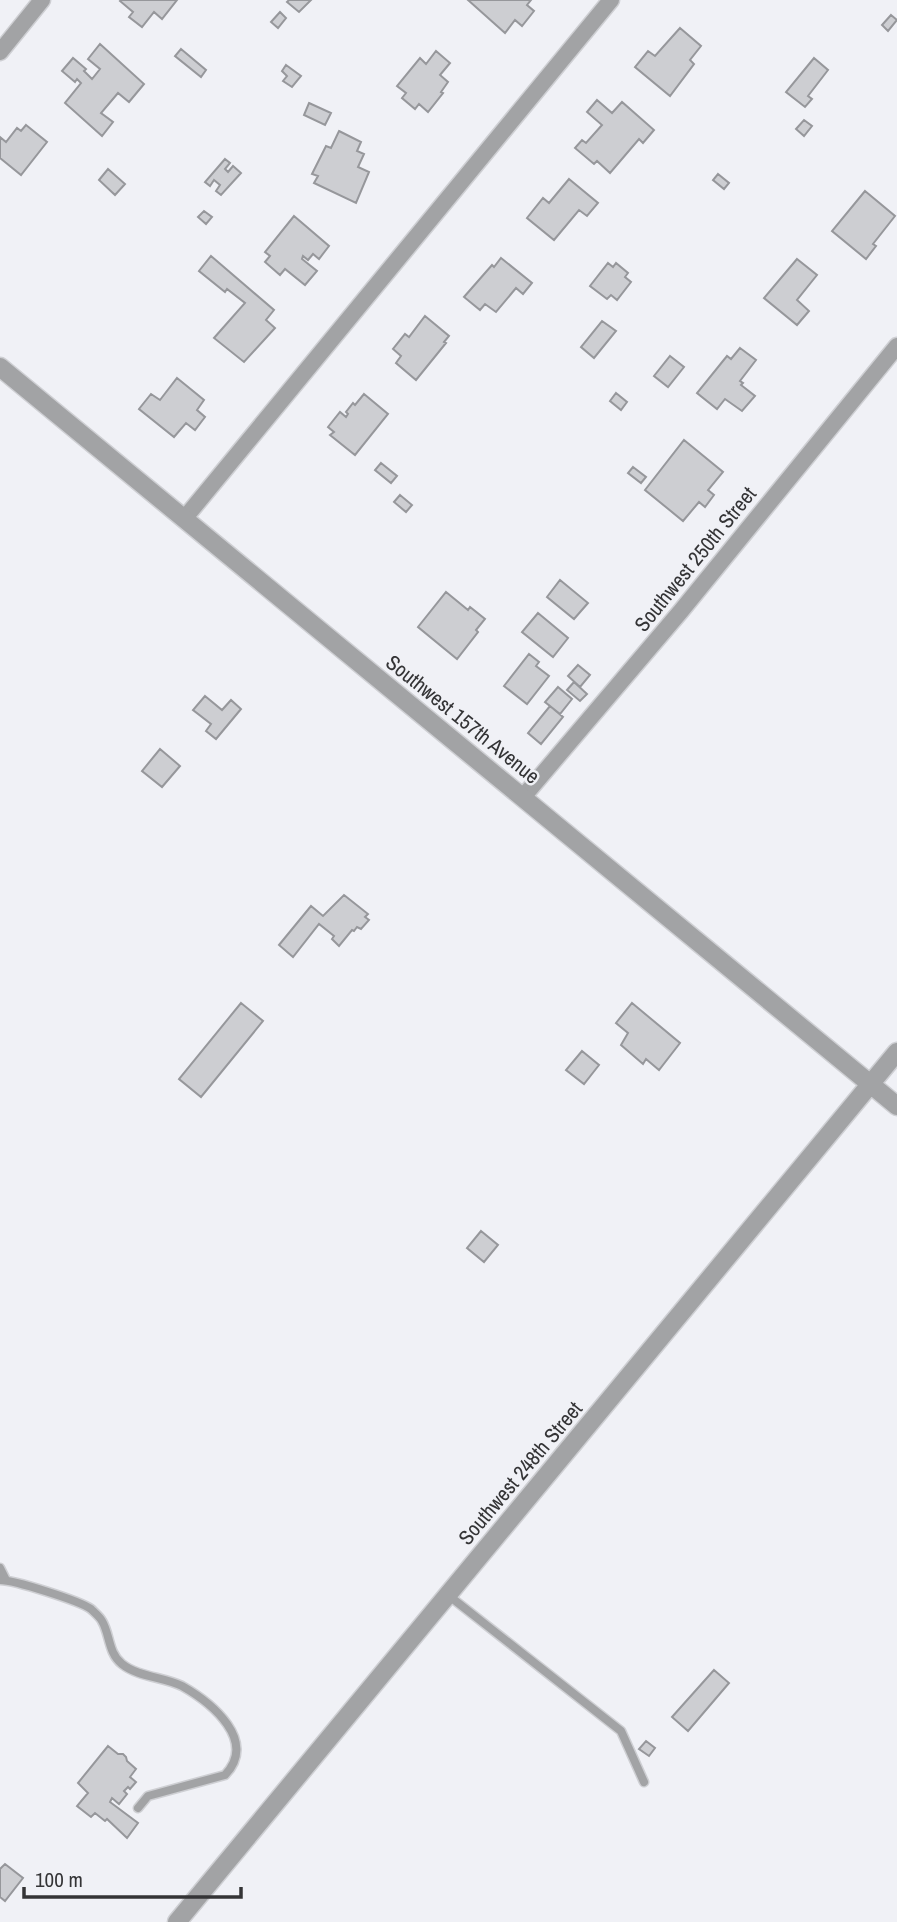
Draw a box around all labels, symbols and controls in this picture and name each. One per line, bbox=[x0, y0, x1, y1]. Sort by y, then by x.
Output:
street label: Southwest 250th Street bbox=[627, 480, 763, 638]
street label: Southwest 157th Avenue bbox=[380, 648, 546, 790]
street label: Southwest 248th Street bbox=[451, 1395, 589, 1551]
scale bar bbox=[24, 1856, 242, 1900]
text: 100 m bbox=[35, 1865, 83, 1894]

